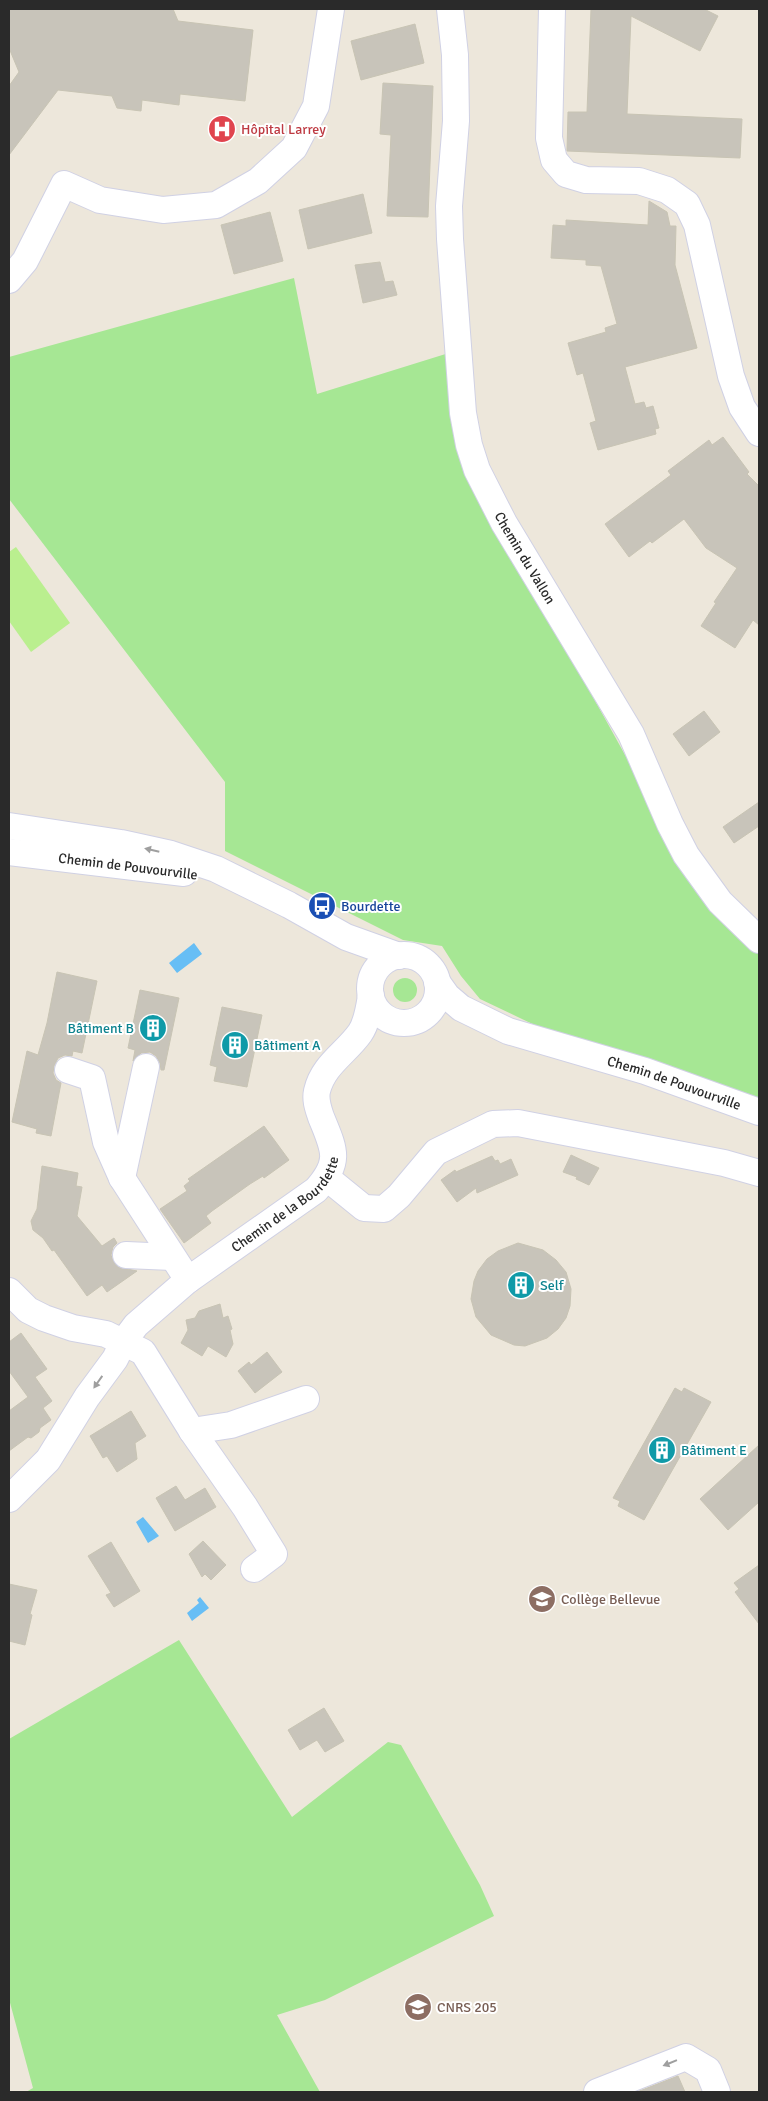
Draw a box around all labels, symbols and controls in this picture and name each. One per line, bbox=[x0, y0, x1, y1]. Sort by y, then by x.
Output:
hospital icon: Hôpital Larrey bbox=[207, 114, 237, 144]
place label: Hôpital Larrey bbox=[241, 121, 326, 138]
street label: Chemin du Vallon bbox=[491, 509, 559, 607]
one-way arrow bbox=[144, 846, 159, 854]
street label: Chemin de Pouvourville bbox=[57, 850, 199, 883]
bus stop icon: Bourdette bbox=[307, 891, 337, 921]
place label: Bourdette bbox=[341, 898, 401, 915]
building icon: Bâtiment B bbox=[138, 1013, 168, 1043]
place label: Bâtiment B bbox=[68, 1020, 134, 1037]
building icon: Bâtiment A bbox=[220, 1030, 250, 1060]
place label: Bâtiment A bbox=[254, 1037, 321, 1054]
street label: Chemin de Pouvourville bbox=[605, 1052, 743, 1114]
street label: Chemin de la Bourdette bbox=[228, 1156, 342, 1256]
building icon: Self bbox=[506, 1270, 536, 1300]
place label: Self bbox=[540, 1277, 565, 1294]
one-way arrow bbox=[93, 1375, 103, 1389]
building icon: Bâtiment E bbox=[647, 1435, 677, 1465]
place label: Bâtiment E bbox=[681, 1442, 747, 1459]
school or university icon: Collège Bellevue bbox=[527, 1584, 557, 1614]
place label: Collège Bellevue bbox=[561, 1591, 660, 1608]
school or university icon: CNRS 205 bbox=[403, 1992, 433, 2022]
place label: CNRS 205 bbox=[437, 1999, 497, 2016]
one-way arrow bbox=[662, 2059, 677, 2067]

